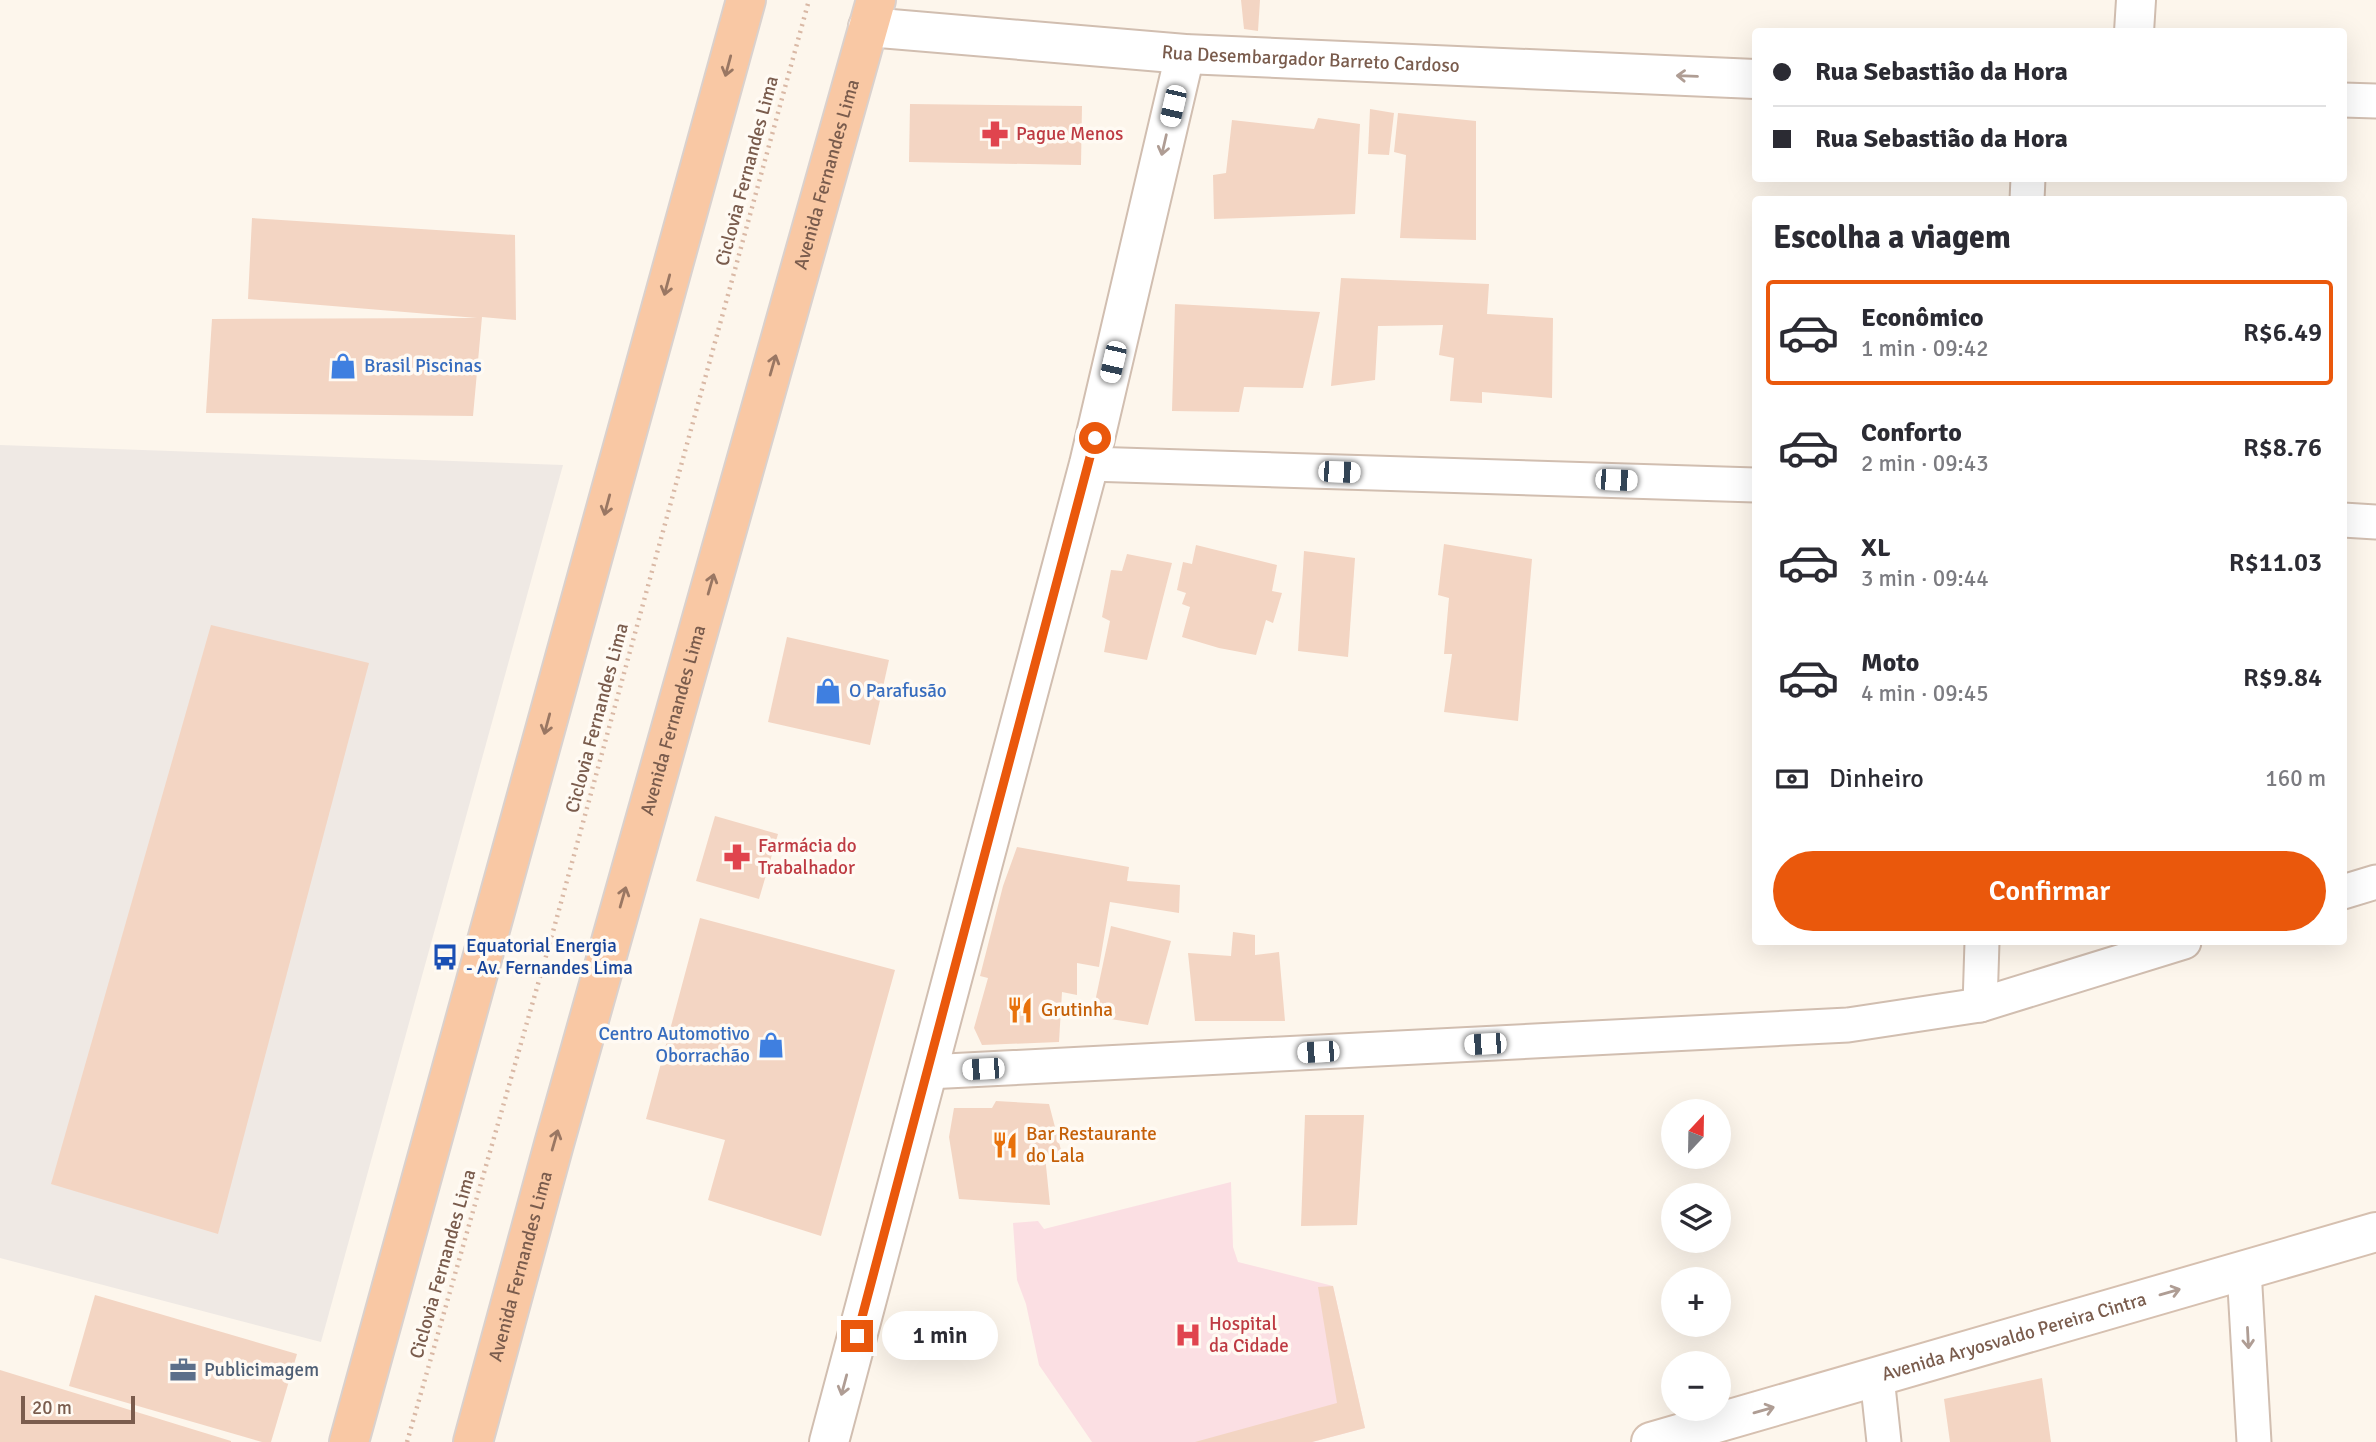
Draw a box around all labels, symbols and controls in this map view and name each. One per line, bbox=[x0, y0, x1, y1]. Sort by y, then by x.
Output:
street label: Rua Desembargador Barreto Cardoso bbox=[1161, 40, 1460, 78]
one-way arrow bbox=[720, 55, 733, 77]
text: Rua Sebastião da Hora bbox=[1815, 56, 2068, 88]
one-way arrow bbox=[1676, 69, 1699, 82]
street label: Ciclovia Fernandes Lima bbox=[710, 73, 784, 269]
street label: Avenida Fernandes Lima bbox=[789, 77, 865, 272]
car bbox=[1159, 83, 1188, 129]
pharmacy icon: Pague Menos bbox=[980, 119, 1010, 149]
place label: Pague Menos bbox=[1016, 122, 1123, 146]
text: Rua Sebastião da Hora bbox=[1815, 123, 2068, 155]
one-way arrow bbox=[1157, 133, 1170, 156]
text: Escolha a viagem bbox=[1773, 218, 2011, 257]
one-way arrow bbox=[660, 274, 673, 296]
icon: car bbox=[1777, 301, 1840, 364]
text: Econômico bbox=[1861, 302, 1984, 334]
text: R$6.49 bbox=[2243, 317, 2322, 349]
text: 1 min · 09:42 bbox=[1861, 334, 1989, 363]
car bbox=[1099, 339, 1128, 385]
shop icon: Brasil Piscinas bbox=[328, 351, 358, 381]
place label: Brasil Piscinas bbox=[364, 354, 482, 378]
one-way arrow bbox=[767, 354, 780, 377]
icon: car bbox=[1777, 416, 1840, 479]
text: Conforto bbox=[1861, 417, 1962, 449]
route start bbox=[1079, 422, 1111, 454]
text: R$8.76 bbox=[2243, 432, 2322, 464]
text: 2 min · 09:43 bbox=[1861, 449, 1989, 478]
car bbox=[1318, 461, 1361, 483]
car bbox=[1595, 469, 1638, 491]
one-way arrow bbox=[600, 493, 613, 515]
icon: car bbox=[1777, 531, 1840, 594]
text: XL bbox=[1861, 532, 1891, 564]
text: R$11.03 bbox=[2229, 547, 2322, 579]
text: 3 min · 09:44 bbox=[1861, 564, 1989, 593]
one-way arrow bbox=[706, 573, 719, 595]
street label: Ciclovia Fernandes Lima bbox=[560, 620, 634, 816]
street label: Avenida Fernandes Lima bbox=[635, 622, 711, 818]
icon: car bbox=[1777, 646, 1840, 709]
text: Moto bbox=[1861, 647, 1919, 679]
text: R$9.84 bbox=[2243, 662, 2322, 694]
shop icon: O Parafusão bbox=[813, 676, 843, 706]
place label: O Parafusão bbox=[849, 679, 947, 703]
text: 4 min · 09:45 bbox=[1861, 679, 1989, 708]
one-way arrow bbox=[539, 713, 552, 735]
icon: cash bbox=[1773, 760, 1811, 798]
text: Dinheiro bbox=[1829, 763, 1924, 795]
text: 160 m bbox=[2265, 764, 2326, 793]
place label: Farmácia do Trabalhador bbox=[758, 834, 857, 880]
pharmacy icon: Farmácia do Trabalhador bbox=[722, 842, 752, 872]
button: Confirmar bbox=[1773, 851, 2326, 931]
one-way arrow bbox=[618, 886, 631, 908]
place label: Equatorial Energia - Av. Fernandes Lima bbox=[466, 934, 633, 980]
bus stop icon: Equatorial Energia - Av. Fernandes Lima bbox=[430, 942, 460, 972]
restaurant icon: Grutinha bbox=[1005, 995, 1035, 1025]
place label: Grutinha bbox=[1041, 998, 1113, 1022]
place label: Centro Automotivo Oborrachão bbox=[598, 1022, 750, 1068]
shop icon: Centro Automotivo Oborrachão bbox=[756, 1030, 786, 1060]
car bbox=[1464, 1032, 1507, 1056]
car bbox=[1297, 1040, 1340, 1064]
car bbox=[962, 1057, 1005, 1081]
north arrow bbox=[1661, 1099, 1731, 1169]
map controls bbox=[1661, 1099, 1731, 1421]
place label: Bar Restaurante do Lala bbox=[1026, 1122, 1157, 1168]
one-way arrow bbox=[549, 1129, 562, 1151]
restaurant icon: Bar Restaurante do Lala bbox=[990, 1130, 1020, 1160]
street label: Ciclovia Fernandes Lima bbox=[404, 1167, 482, 1361]
street label: Avenida Fernandes Lima bbox=[483, 1168, 558, 1364]
button: layers bbox=[1661, 1183, 1731, 1253]
button: + bbox=[1661, 1267, 1731, 1337]
one-way arrow bbox=[2159, 1284, 2181, 1297]
street label: Avenida Aryosvaldo Pereira Cintra bbox=[1879, 1287, 2149, 1387]
callout: 1 min bbox=[882, 1312, 997, 1360]
place label: Hospital da Cidade bbox=[1209, 1312, 1289, 1358]
route end bbox=[841, 1320, 873, 1352]
hospital icon: Hospital da Cidade bbox=[1173, 1320, 1203, 1350]
text: 1 min bbox=[912, 1321, 968, 1350]
one-way arrow bbox=[2241, 1327, 2254, 1350]
button: − bbox=[1661, 1351, 1731, 1421]
office icon: Publicimagem bbox=[168, 1355, 198, 1385]
place label: Publicimagem bbox=[204, 1358, 319, 1382]
one-way arrow bbox=[837, 1373, 850, 1396]
scale bar bbox=[21, 1393, 135, 1425]
text: 20 m bbox=[32, 1396, 72, 1420]
one-way arrow bbox=[1753, 1402, 1775, 1415]

